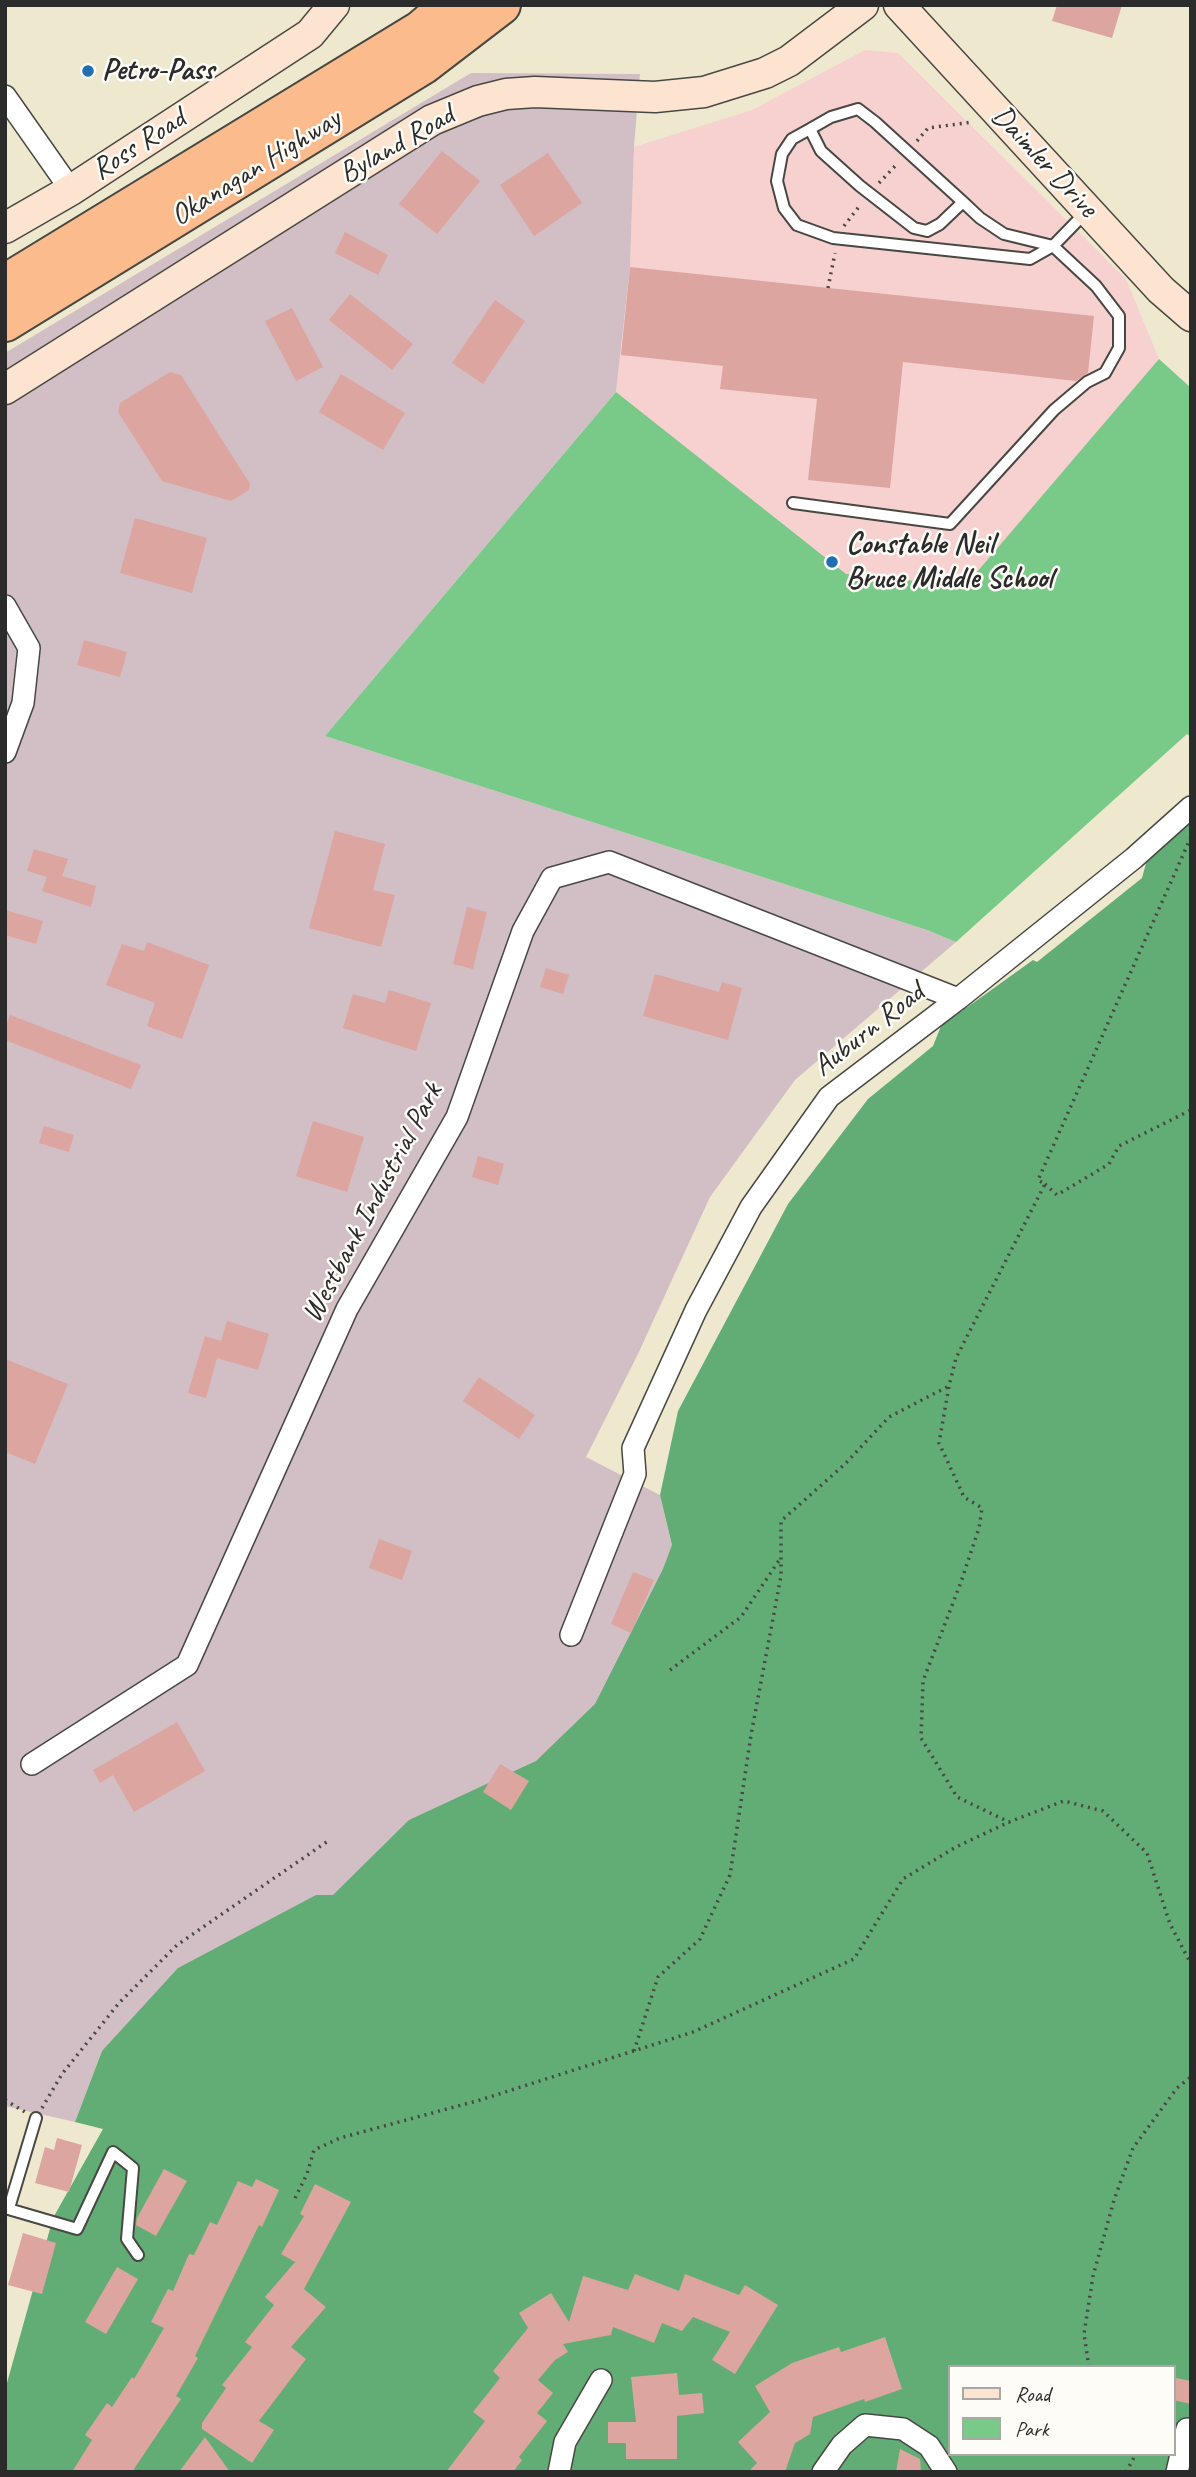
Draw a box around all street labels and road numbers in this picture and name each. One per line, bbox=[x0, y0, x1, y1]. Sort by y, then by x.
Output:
street label: Byland Road bbox=[333, 98, 461, 192]
street label: Daimler Drive bbox=[983, 99, 1105, 225]
street label: Ross Road bbox=[85, 101, 193, 189]
street label: Okanagan Highway bbox=[164, 102, 348, 234]
street label: Auburn Road bbox=[806, 975, 932, 1085]
street label: Westbank Industrial Park bbox=[295, 1077, 451, 1329]

